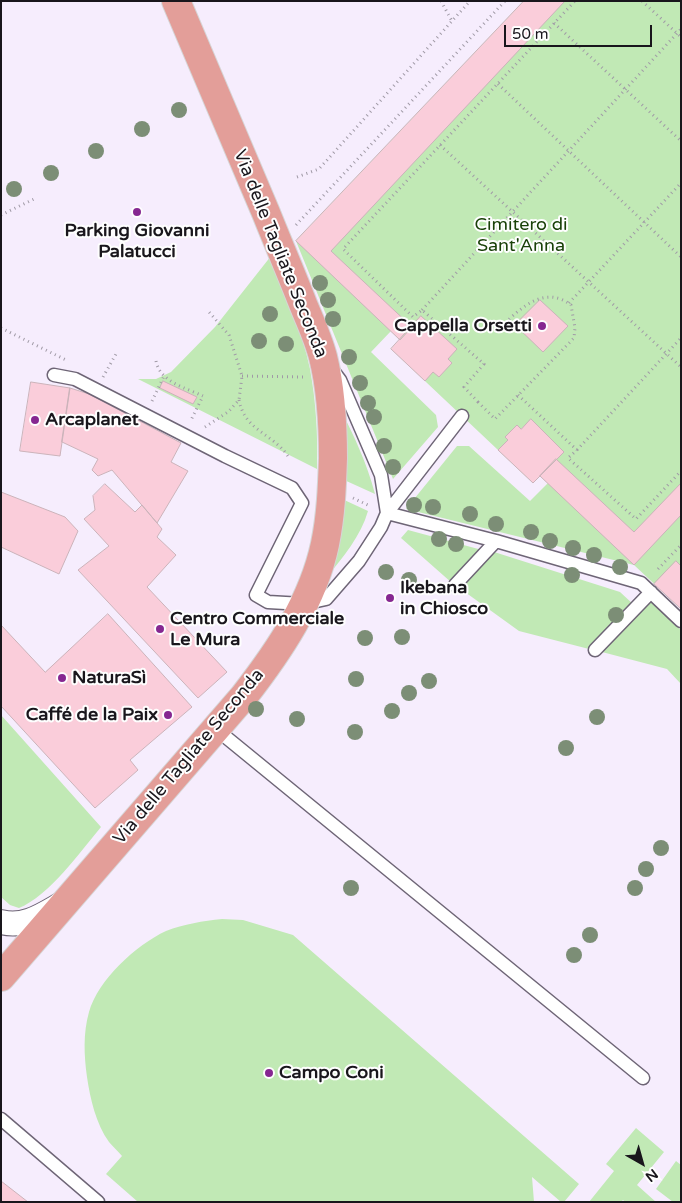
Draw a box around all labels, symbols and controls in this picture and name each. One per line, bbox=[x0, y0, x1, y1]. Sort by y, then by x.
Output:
scale bar bbox=[507, 15, 654, 47]
text: 50 m bbox=[512, 25, 549, 43]
street label: Via delle Tagliate Seconda bbox=[228, 147, 332, 361]
marker: Parking Giovanni Palatucci bbox=[131, 206, 143, 218]
park label: Cimitero di Sant'Anna bbox=[474, 214, 568, 256]
place label: Parking Giovanni Palatucci bbox=[65, 220, 209, 262]
place label: Cappella Orsetti bbox=[394, 315, 532, 337]
marker: Cappella Orsetti bbox=[536, 320, 548, 332]
place label: Arcaplanet bbox=[45, 409, 139, 431]
marker: Arcaplanet bbox=[29, 414, 41, 426]
place label: Ikebana in Chiosco bbox=[400, 577, 488, 620]
marker: Ikebana in Chiosco bbox=[384, 592, 396, 604]
place label: Centro Commerciale Le Mura bbox=[170, 608, 344, 650]
marker: Centro Commerciale Le Mura bbox=[154, 623, 166, 635]
street label: Via delle Tagliate Seconda bbox=[109, 665, 269, 849]
place label: NaturaSì bbox=[72, 667, 146, 689]
marker: NaturaSì bbox=[56, 672, 68, 684]
place label: Caffé de la Paix bbox=[26, 704, 158, 726]
marker: Caffé de la Paix bbox=[162, 709, 174, 721]
place label: Campo Coni bbox=[279, 1062, 384, 1084]
marker: Campo Coni bbox=[263, 1067, 275, 1079]
north arrow bbox=[617, 1138, 667, 1188]
text: N bbox=[642, 1165, 661, 1185]

